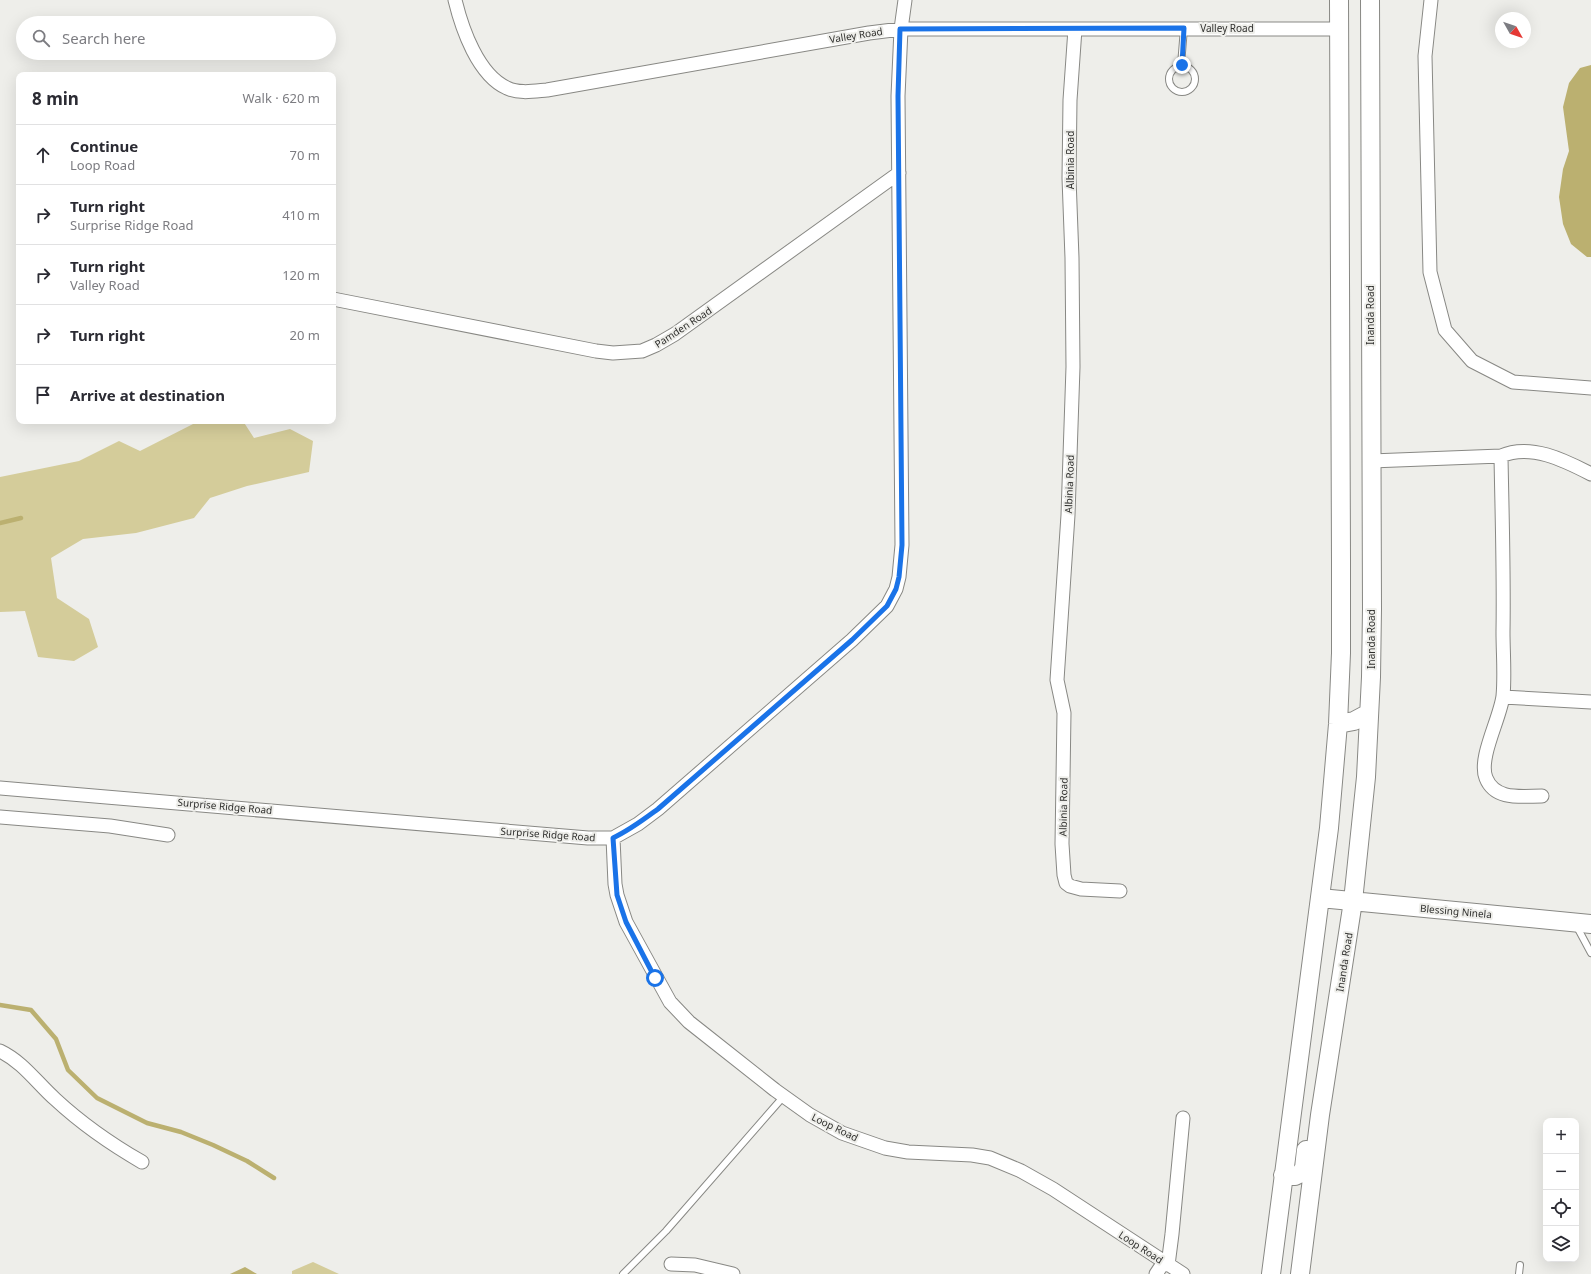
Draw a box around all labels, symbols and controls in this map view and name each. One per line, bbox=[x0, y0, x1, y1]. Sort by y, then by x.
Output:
north arrow bbox=[1495, 12, 1531, 48]
search box bbox=[16, 16, 336, 60]
street label: Valley Road bbox=[1200, 21, 1254, 35]
street label: Valley Road bbox=[828, 24, 884, 46]
icon: search bbox=[30, 27, 52, 49]
text: Search here bbox=[62, 28, 145, 48]
route end bbox=[1173, 56, 1191, 74]
text: 8 min bbox=[32, 87, 79, 110]
text: Walk · 620 m bbox=[242, 89, 320, 107]
street label: Albinia Road bbox=[1063, 131, 1077, 189]
text: Continue bbox=[70, 136, 138, 156]
icon: ahead bbox=[32, 144, 54, 166]
text: 70 m bbox=[290, 146, 320, 164]
text: Loop Road bbox=[70, 156, 135, 174]
text: Turn right bbox=[70, 196, 145, 216]
icon: right bbox=[32, 204, 54, 226]
text: 410 m bbox=[282, 206, 320, 224]
text: Surprise Ridge Road bbox=[70, 216, 194, 234]
text: Turn right bbox=[70, 256, 145, 276]
icon: right bbox=[32, 264, 54, 286]
text: 120 m bbox=[282, 266, 320, 284]
text: Valley Road bbox=[70, 276, 140, 294]
street label: Inanda Road bbox=[1363, 285, 1377, 345]
street label: Pamden Road bbox=[652, 303, 714, 351]
icon: right bbox=[32, 324, 54, 346]
text: Turn right bbox=[70, 325, 145, 345]
text: 20 m bbox=[290, 326, 320, 344]
icon: arrive bbox=[32, 384, 54, 406]
text: Arrive at destination bbox=[70, 385, 225, 405]
street label: Albinia Road bbox=[1061, 454, 1077, 514]
street label: Inanda Road bbox=[1364, 609, 1378, 669]
street label: Albinia Road bbox=[1055, 778, 1071, 836]
street label: Surprise Ridge Road bbox=[177, 795, 273, 817]
street label: Surprise Ridge Road bbox=[500, 824, 596, 844]
street label: Blessing Ninela bbox=[1420, 901, 1492, 921]
street label: Inanda Road bbox=[1332, 931, 1356, 993]
route start bbox=[646, 969, 664, 987]
street label: Loop Road bbox=[809, 1110, 861, 1144]
map controls bbox=[1543, 1118, 1579, 1262]
button: + bbox=[1543, 1118, 1579, 1154]
button: − bbox=[1543, 1154, 1579, 1190]
button: locate bbox=[1543, 1190, 1579, 1226]
button: layers bbox=[1543, 1226, 1579, 1262]
street label: Loop Road bbox=[1116, 1227, 1166, 1267]

